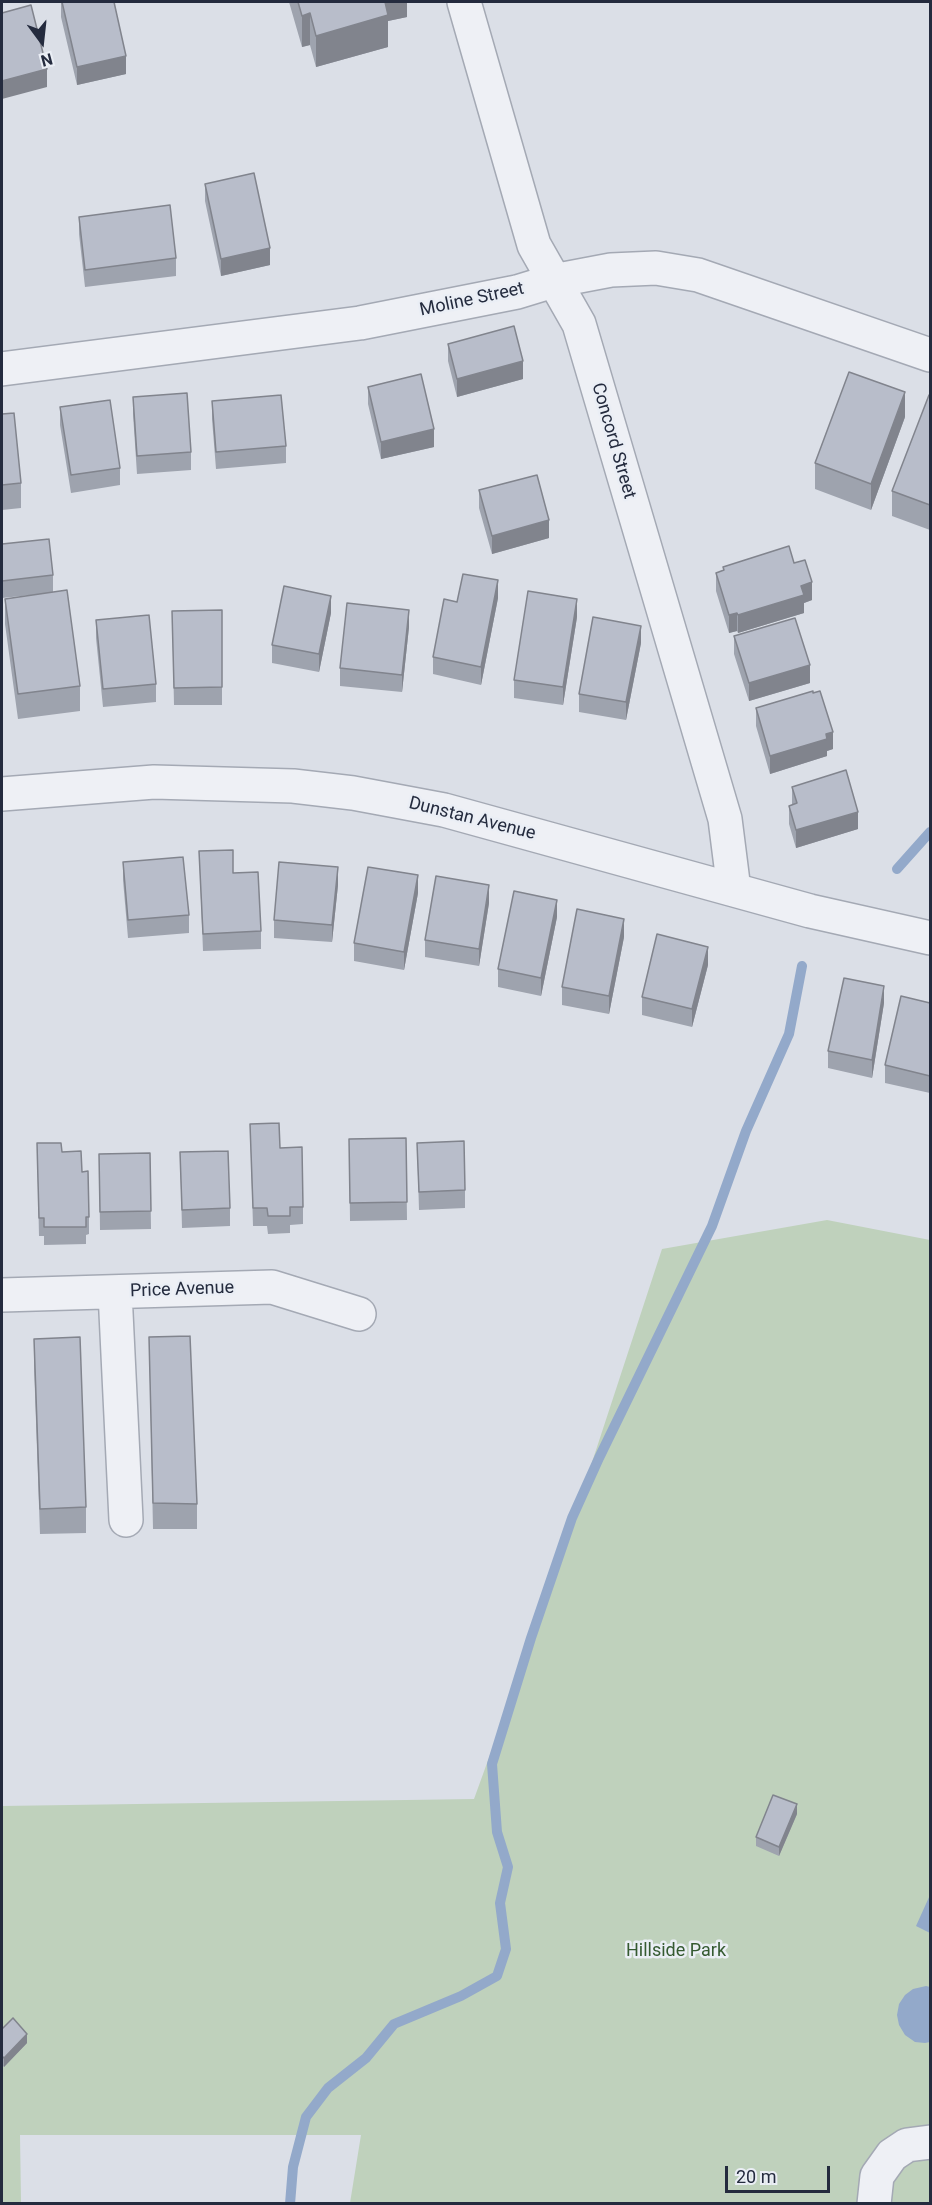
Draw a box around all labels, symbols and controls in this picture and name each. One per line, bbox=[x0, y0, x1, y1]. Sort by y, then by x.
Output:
north arrow bbox=[12, 12, 72, 72]
text: N bbox=[39, 49, 55, 71]
street label: Moline Street bbox=[418, 278, 526, 322]
street label: Concord Street bbox=[586, 381, 640, 501]
street label: Dunstan Avenue bbox=[406, 793, 538, 845]
street label: Price Avenue bbox=[130, 1277, 234, 1303]
park label: Hillside Park bbox=[626, 1940, 726, 1962]
scale bar bbox=[728, 2154, 833, 2192]
text: 20 m bbox=[736, 2166, 776, 2187]

